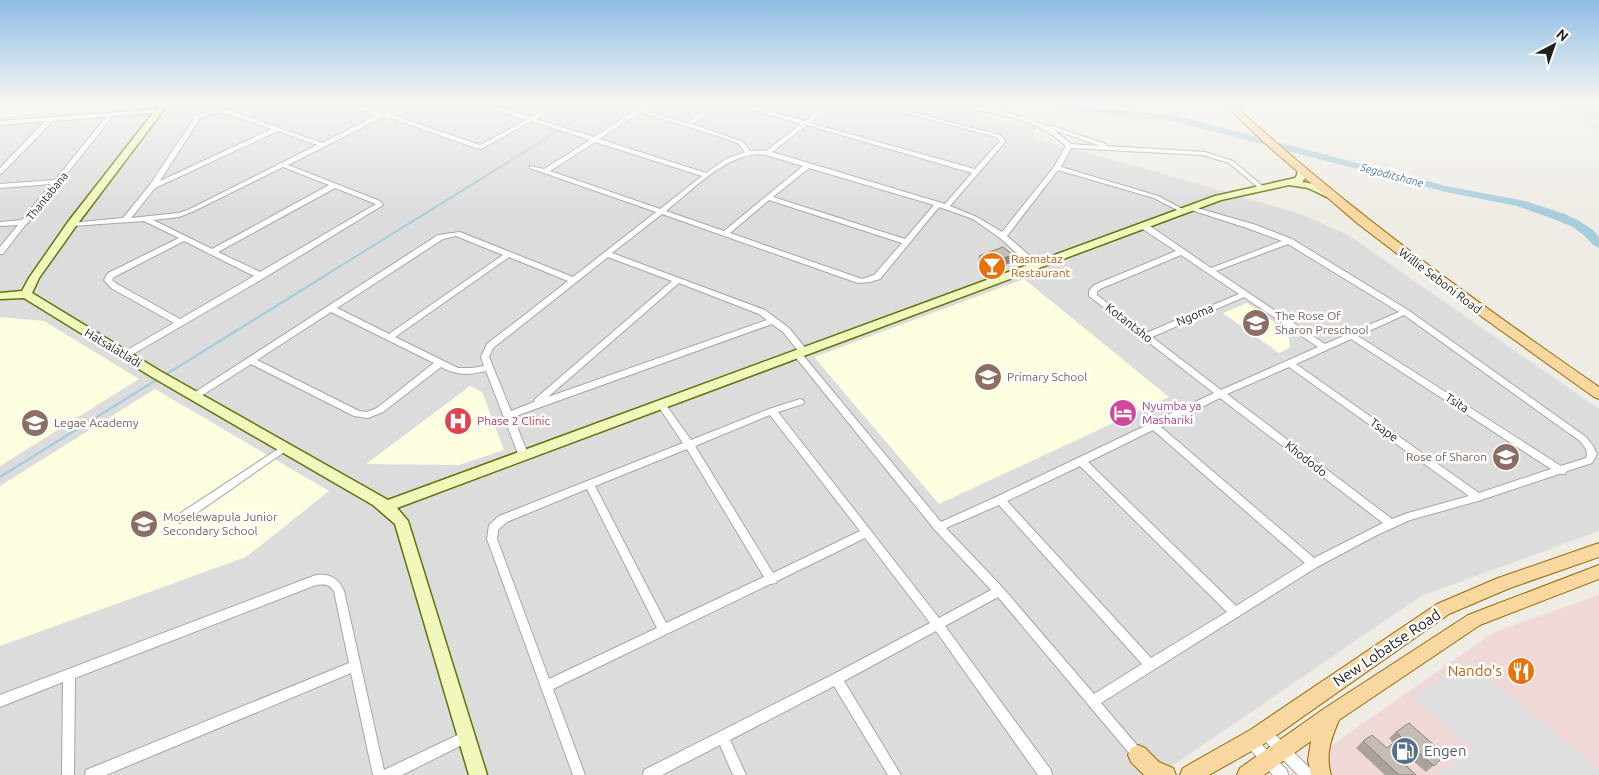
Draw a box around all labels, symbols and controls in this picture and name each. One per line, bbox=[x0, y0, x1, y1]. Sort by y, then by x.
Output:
north arrow bbox=[1529, 20, 1579, 70]
text: N bbox=[1553, 26, 1572, 45]
water label: Segoditshane bbox=[1358, 161, 1425, 189]
street label: Thantabana bbox=[24, 170, 70, 222]
street label: Willie Seboni Road bbox=[1396, 245, 1484, 316]
bar icon: Rasmataz Restaurant bbox=[977, 251, 1007, 281]
place label: Rasmataz Restaurant bbox=[1011, 252, 1071, 279]
street label: Kotantsho bbox=[1103, 300, 1155, 345]
street label: Ngoma bbox=[1174, 301, 1215, 328]
school or university icon: The Rose Of Sharon Preschool bbox=[1241, 308, 1271, 338]
place label: The Rose Of Sharon Preschool bbox=[1275, 309, 1369, 336]
street label: Hatsalatladi bbox=[83, 326, 144, 370]
school or university icon: Primary School bbox=[973, 362, 1003, 392]
place label: Primary School bbox=[1007, 370, 1087, 383]
street label: Tsita bbox=[1443, 390, 1471, 415]
hotel icon: Nyumba ya Mashariki bbox=[1108, 398, 1138, 428]
place label: Nyumba ya Mashariki bbox=[1142, 399, 1201, 426]
hospital icon: Phase 2 Clinic bbox=[443, 406, 473, 436]
school or university icon: Legae Academy bbox=[20, 408, 50, 438]
place label: Phase 2 Clinic bbox=[477, 414, 550, 427]
street label: Tsape bbox=[1368, 415, 1401, 444]
place label: Legae Academy bbox=[54, 416, 139, 429]
street label: Khododo bbox=[1283, 438, 1330, 479]
school or university icon: Rose of Sharon bbox=[1491, 442, 1521, 472]
place label: Rose of Sharon bbox=[1406, 450, 1487, 463]
school or university icon: Moselewapula Junior Secondary School bbox=[129, 509, 159, 539]
place label: Moselewapula Junior Secondary School bbox=[163, 510, 278, 537]
street label: New Lobatse Road bbox=[1330, 605, 1444, 690]
restaurant icon: Nando's bbox=[1506, 656, 1536, 686]
place label: Nando's bbox=[1448, 662, 1502, 679]
fuel station icon: Engen bbox=[1390, 736, 1420, 766]
place label: Engen bbox=[1424, 742, 1466, 759]

